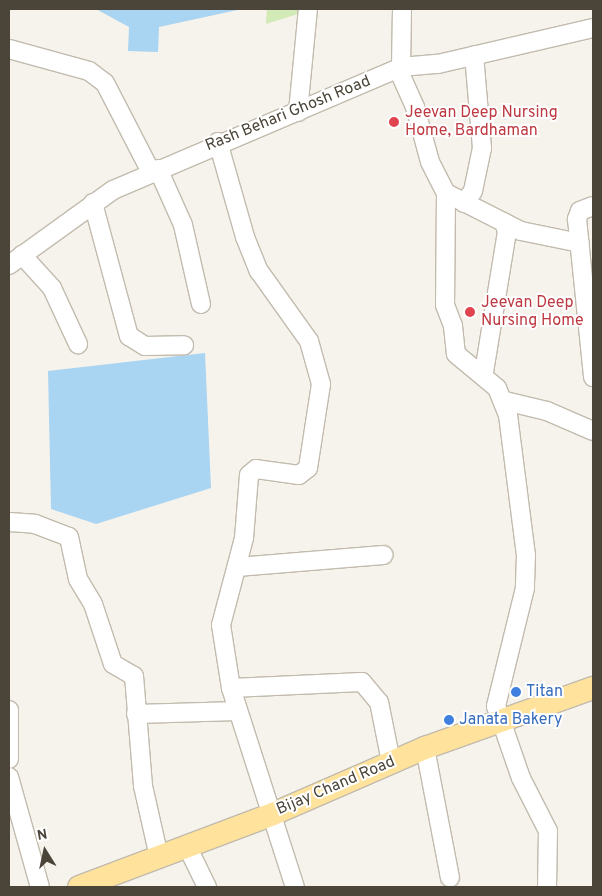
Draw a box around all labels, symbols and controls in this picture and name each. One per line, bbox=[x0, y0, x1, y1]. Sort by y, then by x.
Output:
street label: Rash Behari Ghosh Road bbox=[203, 72, 373, 156]
place label: Jeevan Deep Nursing Home, Bardhaman bbox=[405, 103, 558, 141]
marker: Jeevan Deep Nursing Home, Bardhaman bbox=[387, 115, 401, 129]
place label: Jeevan Deep Nursing Home bbox=[481, 293, 584, 331]
marker: Jeevan Deep Nursing Home bbox=[463, 305, 477, 319]
place label: Titan bbox=[526, 682, 563, 702]
marker: Titan bbox=[510, 686, 522, 698]
place label: Janata Bakery bbox=[459, 710, 562, 730]
marker: Janata Bakery bbox=[443, 714, 455, 726]
street label: Bijay Chand Road bbox=[274, 752, 398, 820]
north arrow bbox=[20, 826, 70, 876]
text: N bbox=[36, 826, 49, 845]

